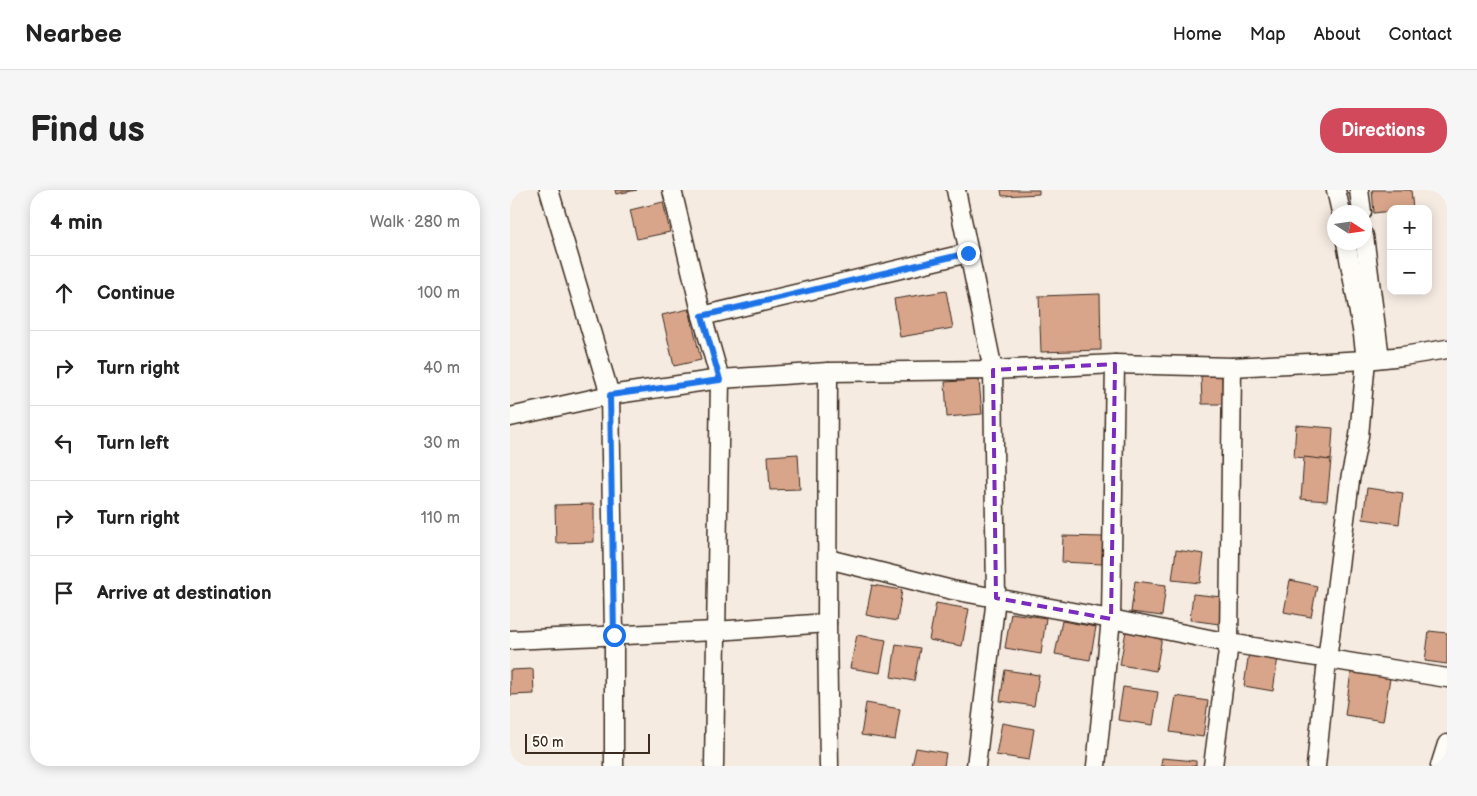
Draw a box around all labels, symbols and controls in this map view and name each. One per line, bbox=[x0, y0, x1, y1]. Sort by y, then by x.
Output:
text: Nearbee bbox=[25, 20, 122, 49]
text: Home bbox=[1173, 24, 1222, 45]
text: Map bbox=[1250, 24, 1286, 45]
text: About bbox=[1314, 24, 1361, 45]
text: Contact bbox=[1389, 24, 1452, 45]
button: Directions bbox=[1320, 108, 1447, 153]
text: Find us bbox=[30, 109, 145, 152]
north arrow bbox=[1327, 205, 1372, 250]
map controls bbox=[1387, 205, 1432, 295]
button: + bbox=[1387, 205, 1432, 250]
text: 4 min bbox=[50, 210, 103, 235]
text: Walk · 280 m bbox=[370, 213, 460, 232]
route end bbox=[957, 242, 980, 265]
button: − bbox=[1387, 250, 1432, 295]
icon: ahead bbox=[50, 279, 78, 307]
text: Continue bbox=[97, 282, 175, 305]
text: 100 m bbox=[417, 284, 460, 303]
icon: right bbox=[50, 354, 78, 382]
text: Turn right bbox=[97, 357, 180, 380]
text: 40 m bbox=[423, 359, 460, 378]
icon: left bbox=[50, 429, 78, 457]
text: Turn left bbox=[97, 432, 169, 455]
text: 30 m bbox=[423, 434, 460, 453]
icon: right bbox=[50, 504, 78, 532]
text: Turn right bbox=[97, 507, 180, 530]
text: 110 m bbox=[421, 509, 460, 528]
icon: arrive bbox=[50, 579, 78, 607]
text: Arrive at destination bbox=[97, 582, 272, 605]
route start bbox=[603, 624, 626, 647]
scale bar bbox=[525, 731, 650, 754]
text: 50 m bbox=[532, 734, 564, 751]

